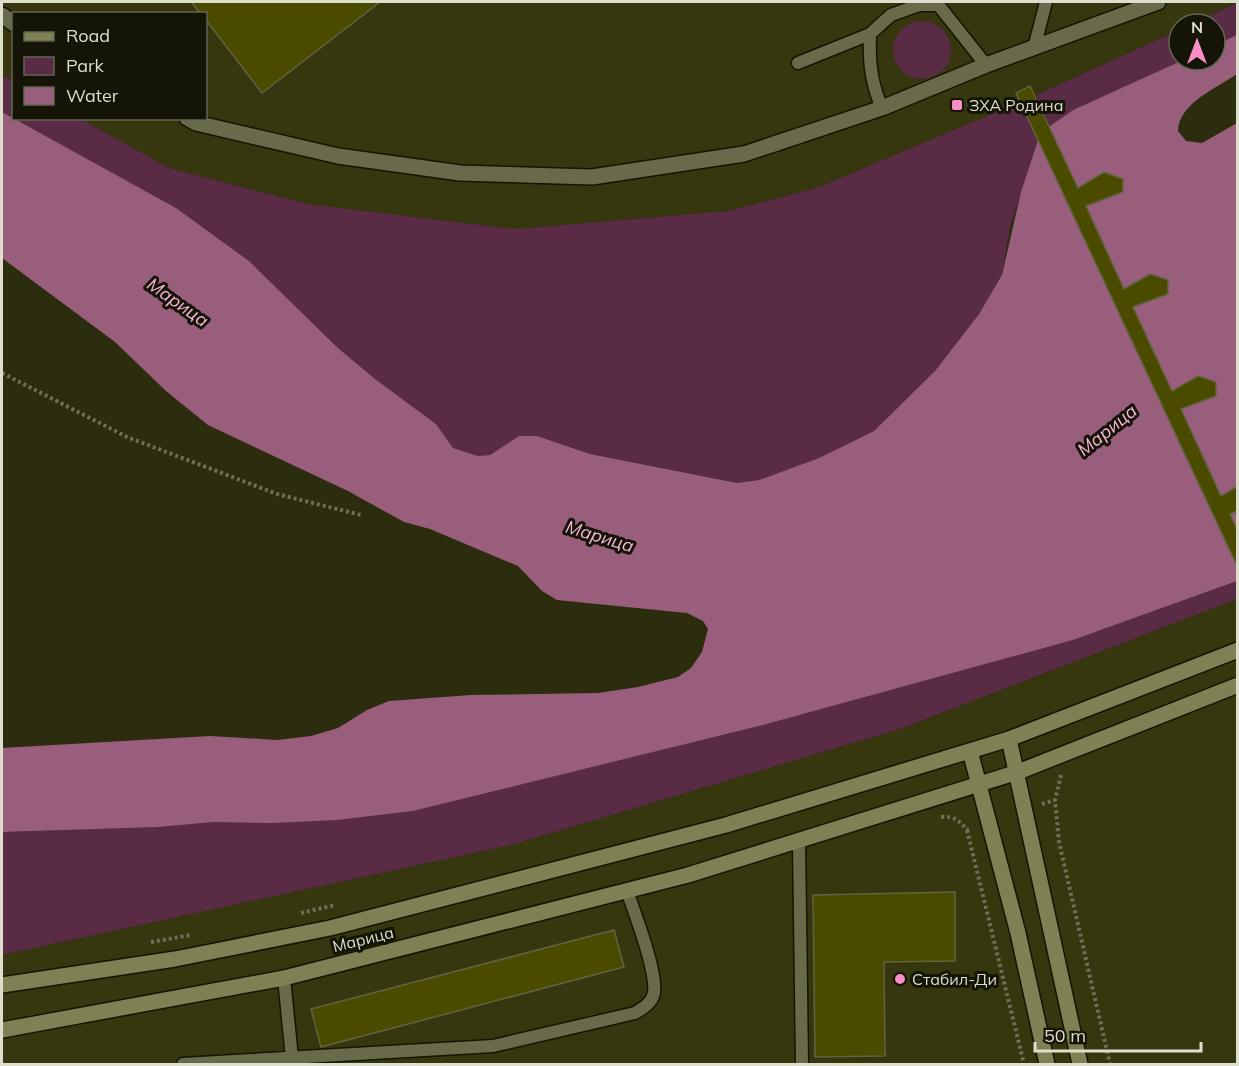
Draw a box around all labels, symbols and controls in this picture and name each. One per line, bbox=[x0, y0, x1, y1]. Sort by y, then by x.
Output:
legend bbox=[12, 12, 207, 120]
north arrow bbox=[1167, 12, 1227, 72]
text: N bbox=[1191, 17, 1203, 37]
text: Road bbox=[66, 24, 110, 47]
text: Park bbox=[66, 54, 105, 77]
text: Water bbox=[66, 84, 119, 107]
place label: ЗХА Родина bbox=[969, 95, 1063, 115]
marker: ЗХА Родина bbox=[950, 98, 964, 112]
water label: Марица bbox=[143, 272, 213, 332]
water label: Марица bbox=[1073, 399, 1141, 461]
water label: Марица bbox=[563, 515, 637, 557]
street label: Марица bbox=[330, 922, 396, 956]
place label: Стабил-Ди bbox=[912, 969, 997, 989]
marker: Стабил-Ди bbox=[893, 972, 907, 986]
scale bar bbox=[1035, 1015, 1202, 1053]
text: 50 m bbox=[1044, 1024, 1086, 1047]

